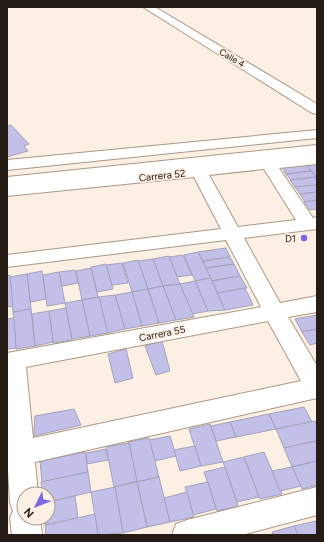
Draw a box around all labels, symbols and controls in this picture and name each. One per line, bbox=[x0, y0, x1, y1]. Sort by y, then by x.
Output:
street label: Calle 4 bbox=[218, 46, 247, 70]
street label: Carrera 52 bbox=[138, 167, 186, 184]
place label: D1 bbox=[285, 232, 296, 245]
marker: D1 bbox=[299, 233, 309, 243]
street label: Carrera 55 bbox=[138, 323, 187, 344]
north arrow bbox=[16, 486, 56, 526]
text: N bbox=[21, 505, 37, 520]

